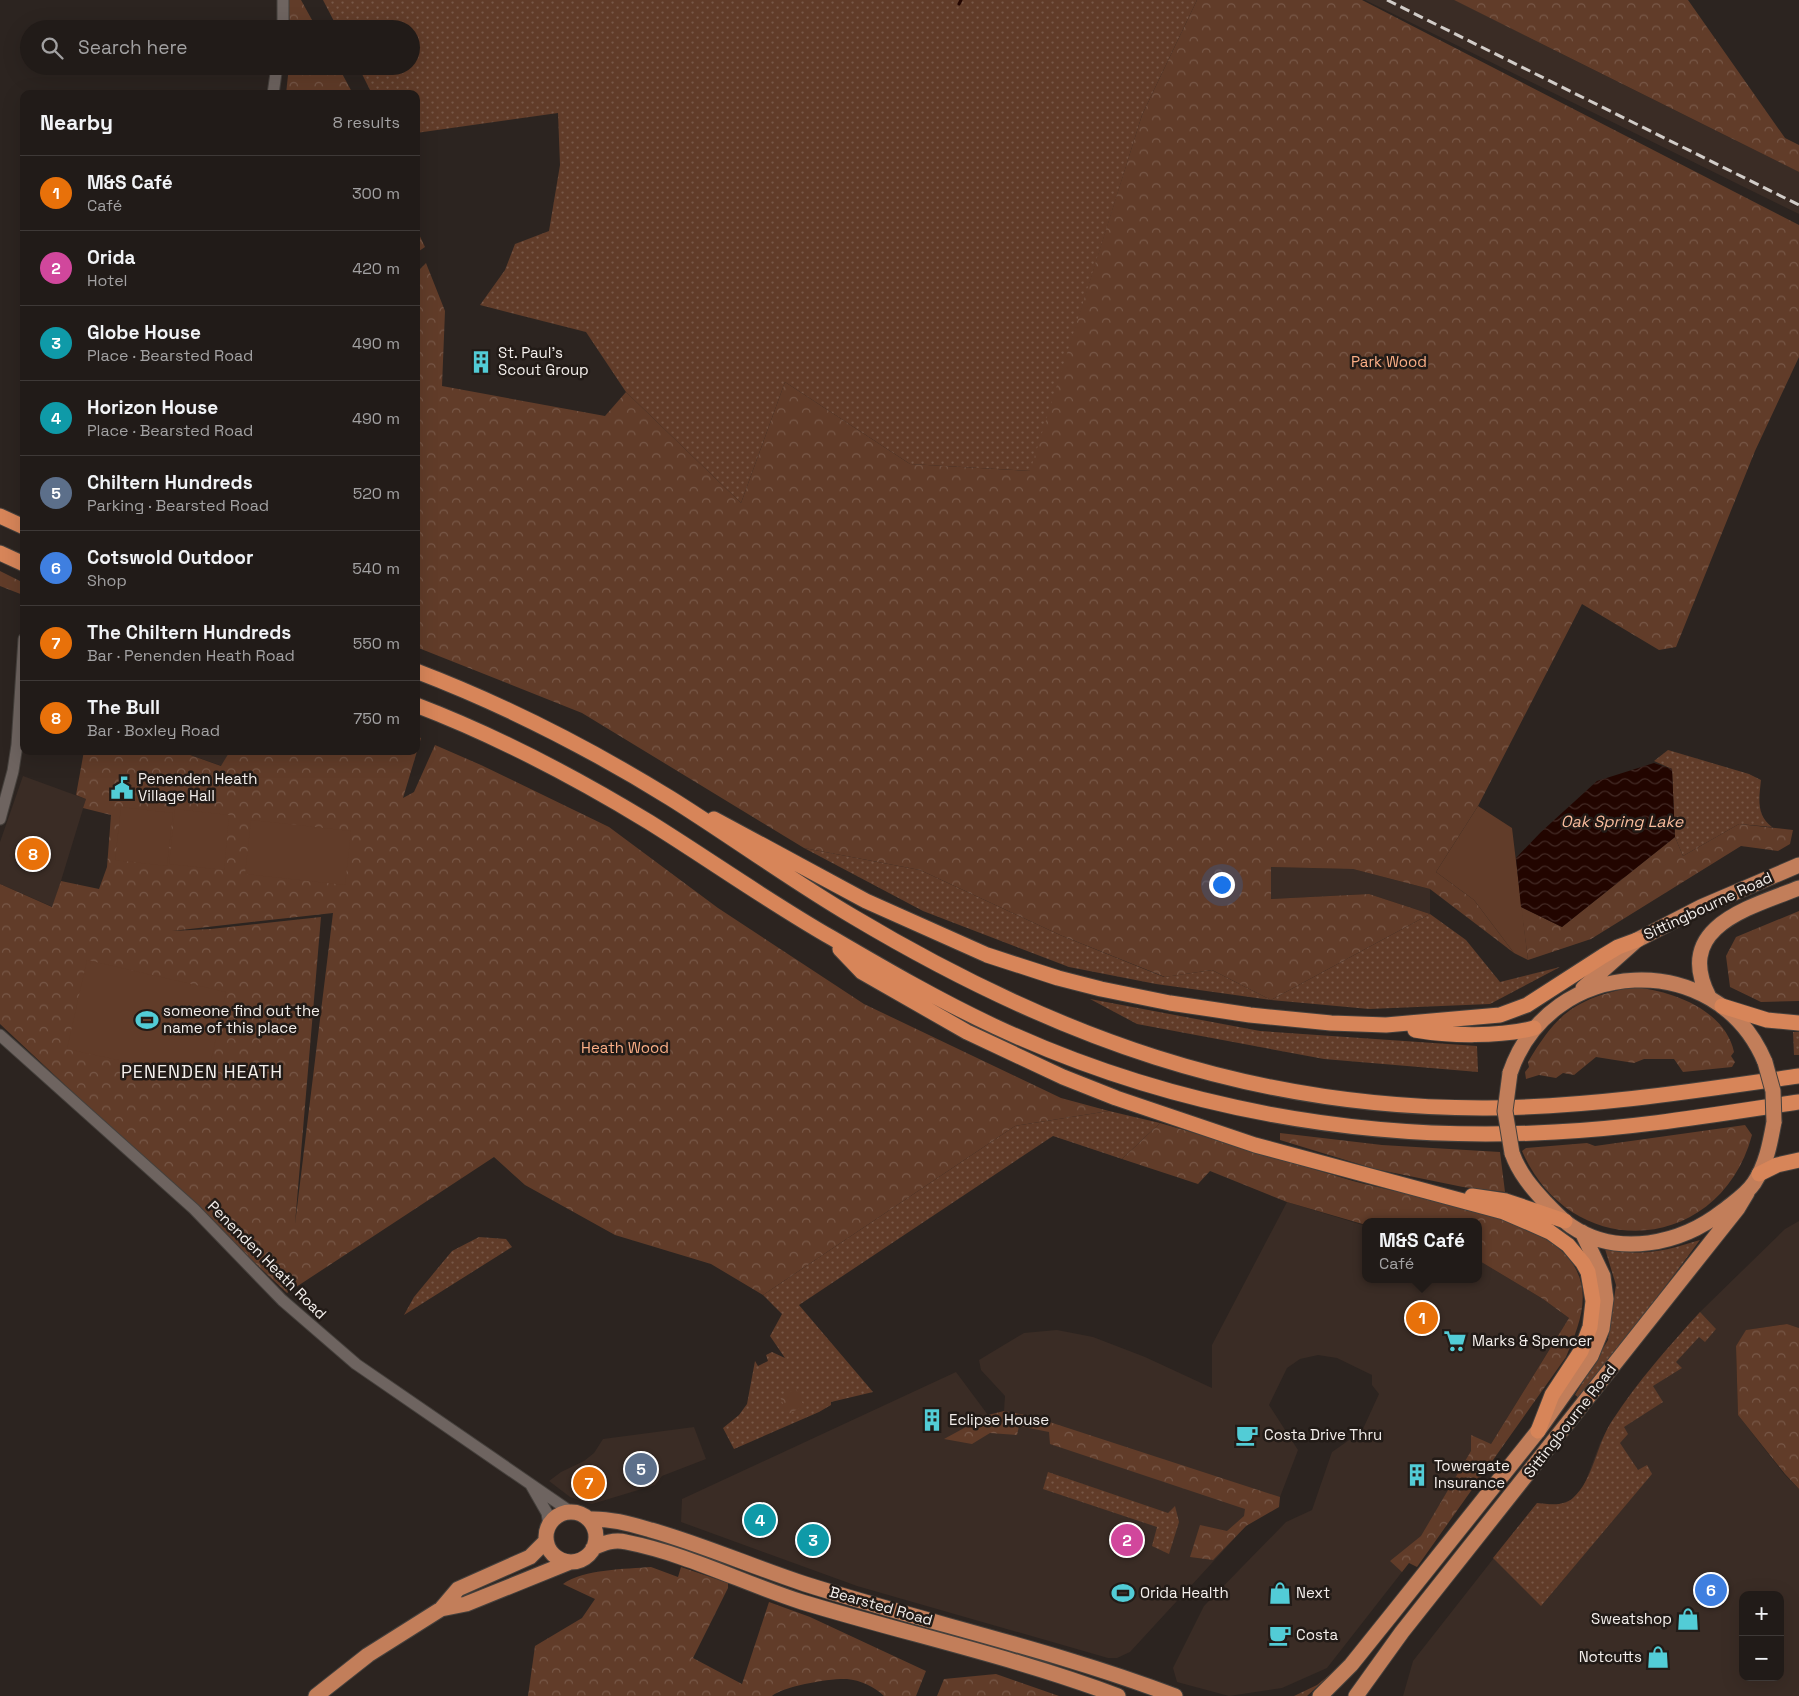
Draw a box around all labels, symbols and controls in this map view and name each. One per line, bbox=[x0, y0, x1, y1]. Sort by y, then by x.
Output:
search box bbox=[20, 20, 420, 75]
icon: search bbox=[38, 34, 66, 62]
text: Search here bbox=[78, 35, 188, 60]
text: Nearby bbox=[40, 109, 113, 136]
text: 8 results bbox=[333, 112, 400, 133]
text: M&S Café bbox=[87, 170, 173, 195]
text: 1 bbox=[52, 183, 60, 204]
text: 300 m bbox=[352, 183, 400, 204]
text: Café bbox=[87, 195, 122, 216]
text: Orida bbox=[87, 245, 136, 270]
text: 2 bbox=[51, 258, 61, 279]
text: 420 m bbox=[352, 258, 400, 279]
text: Hotel bbox=[87, 270, 128, 291]
text: Globe House bbox=[87, 320, 201, 345]
text: 3 bbox=[51, 333, 61, 354]
text: 490 m bbox=[352, 333, 400, 354]
place label: St. Paul's Scout Group bbox=[498, 343, 589, 379]
text: Place · Bearsted Road bbox=[87, 345, 253, 366]
building icon: St. Paul's Scout Group bbox=[468, 349, 494, 375]
park label: Park Wood bbox=[1351, 352, 1427, 371]
text: Horizon House bbox=[87, 395, 218, 420]
text: 4 bbox=[51, 408, 61, 429]
text: 490 m bbox=[352, 408, 400, 429]
text: Place · Bearsted Road bbox=[87, 420, 253, 441]
text: Chiltern Hundreds bbox=[87, 470, 253, 495]
text: 5 bbox=[51, 483, 61, 504]
text: 520 m bbox=[353, 483, 400, 504]
text: Parking · Bearsted Road bbox=[87, 495, 269, 516]
text: Cotswold Outdoor bbox=[87, 545, 253, 570]
text: 6 bbox=[51, 558, 61, 579]
text: 540 m bbox=[352, 558, 400, 579]
text: Shop bbox=[87, 570, 127, 591]
text: The Chiltern Hundreds bbox=[87, 620, 291, 645]
text: 7 bbox=[52, 633, 60, 654]
text: 550 m bbox=[353, 633, 400, 654]
text: Bar · Penenden Heath Road bbox=[87, 645, 295, 666]
text: The Bull bbox=[87, 695, 160, 720]
text: 8 bbox=[51, 708, 61, 729]
text: 750 m bbox=[353, 708, 400, 729]
text: Bar · Boxley Road bbox=[87, 720, 220, 741]
place label: Penenden Heath Village Hall bbox=[138, 769, 257, 805]
public building icon: Penenden Heath Village Hall bbox=[109, 775, 135, 801]
water label: Oak Spring Lake bbox=[1561, 811, 1684, 832]
pin: 8 bbox=[17, 835, 49, 873]
street label: Sittingbourne Road bbox=[1641, 867, 1775, 944]
your location bbox=[1209, 872, 1235, 898]
place label: someone find out the name of this place bbox=[163, 1001, 320, 1037]
sports icon: someone find out the name of this place bbox=[134, 1007, 160, 1033]
park label: Heath Wood bbox=[581, 1038, 669, 1057]
district label: PENENDEN HEATH bbox=[121, 1060, 283, 1083]
street label: Penenden Heath Road bbox=[204, 1196, 331, 1323]
popup bbox=[1362, 1218, 1482, 1283]
text: M&S Café bbox=[1379, 1228, 1465, 1253]
text: Café bbox=[1379, 1253, 1414, 1274]
pin: 1 bbox=[1406, 1299, 1438, 1337]
supermarket icon: Marks & Spencer bbox=[1442, 1328, 1468, 1354]
place label: Marks & Spencer bbox=[1472, 1331, 1593, 1350]
street label: Sittingbourne Road bbox=[1519, 1360, 1620, 1482]
building icon: Eclipse House bbox=[919, 1407, 945, 1433]
place label: Eclipse House bbox=[949, 1410, 1049, 1429]
cafe icon: Costa Drive Thru bbox=[1234, 1422, 1260, 1448]
place label: Costa Drive Thru bbox=[1264, 1425, 1382, 1444]
pin: 5 bbox=[625, 1450, 657, 1488]
place label: Towergate Insurance bbox=[1434, 1456, 1510, 1492]
building icon: Towergate Insurance bbox=[1404, 1462, 1430, 1488]
pin: 7 bbox=[573, 1464, 605, 1502]
pin: 4 bbox=[744, 1501, 776, 1539]
pin: 3 bbox=[797, 1521, 829, 1559]
pin: 2 bbox=[1111, 1521, 1143, 1559]
pin: 6 bbox=[1695, 1571, 1727, 1609]
sports icon: Orida Health bbox=[1110, 1580, 1136, 1606]
shop icon: Next bbox=[1267, 1580, 1293, 1606]
street label: Bearsted Road bbox=[827, 1582, 935, 1629]
place label: Orida Health bbox=[1140, 1583, 1229, 1602]
place label: Next bbox=[1296, 1583, 1330, 1602]
map controls bbox=[1739, 1591, 1784, 1681]
button: + bbox=[1739, 1591, 1784, 1636]
shop icon: Sweatshop bbox=[1675, 1606, 1701, 1632]
place label: Sweatshop bbox=[1591, 1609, 1672, 1628]
cafe icon: Costa bbox=[1267, 1622, 1293, 1648]
place label: Costa bbox=[1296, 1625, 1338, 1644]
button: − bbox=[1739, 1636, 1784, 1681]
shop icon: Notcutts bbox=[1645, 1644, 1671, 1670]
place label: Notcutts bbox=[1579, 1647, 1642, 1666]

